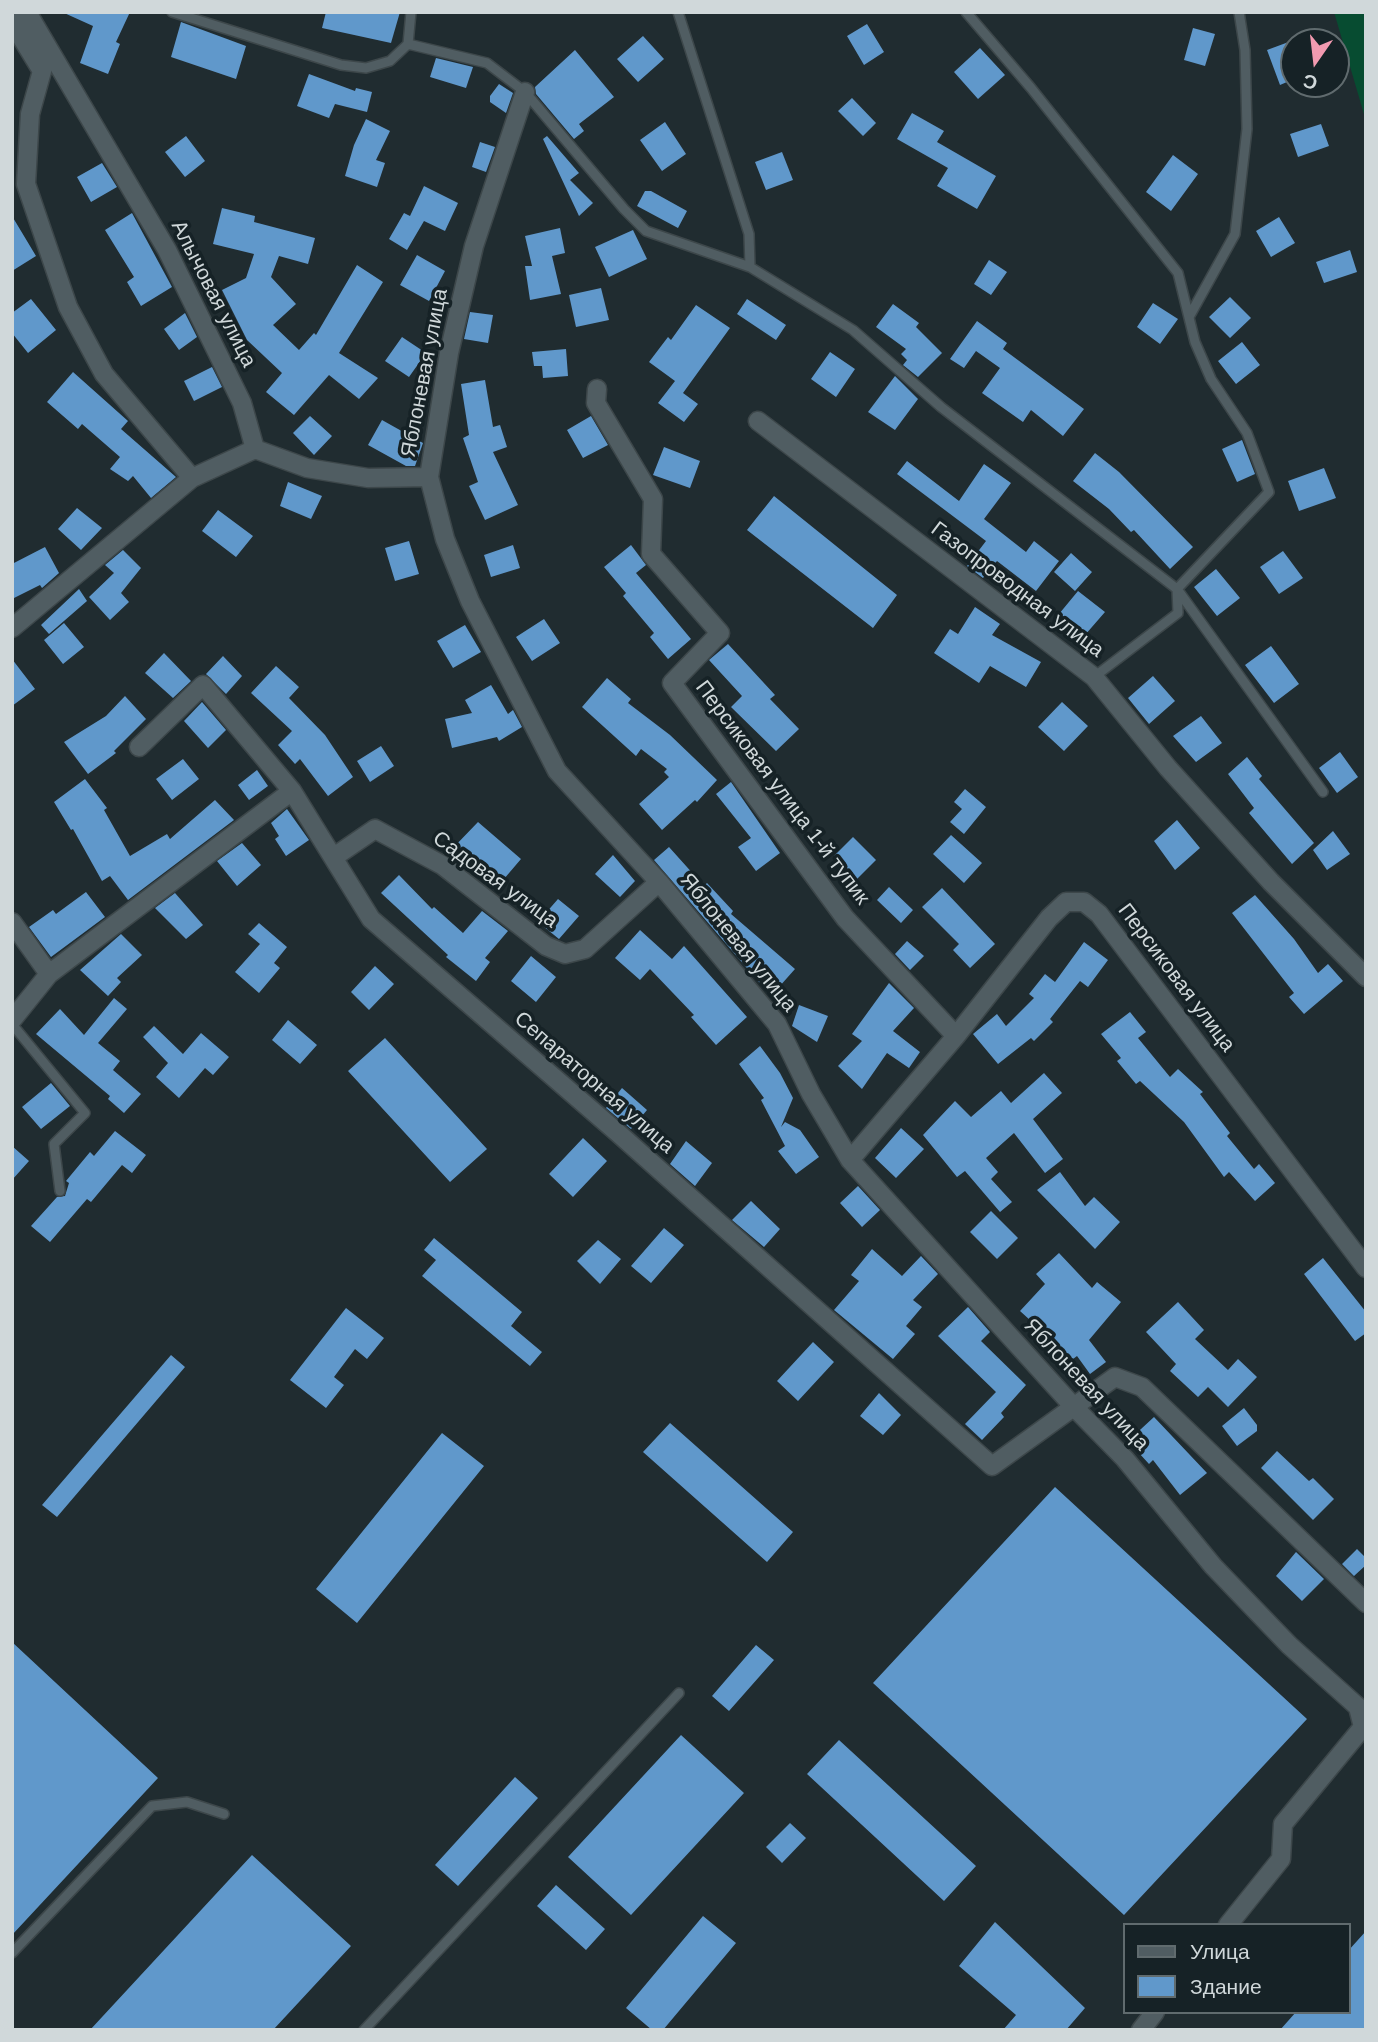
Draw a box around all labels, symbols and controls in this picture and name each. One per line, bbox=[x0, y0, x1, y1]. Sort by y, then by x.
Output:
north arrow bbox=[1280, 28, 1350, 98]
text: С bbox=[1301, 70, 1319, 94]
street label: Алычовая улица bbox=[165, 216, 261, 372]
street label: Яблоневая улица bbox=[396, 287, 454, 459]
street label: Газопроводная улица bbox=[926, 517, 1108, 663]
street label: Персиковая улица 1-й тупик bbox=[689, 676, 875, 910]
street label: Садовая улица bbox=[428, 826, 562, 934]
street label: Яблоневая улица bbox=[674, 869, 802, 1017]
street label: Персиковая улица bbox=[1112, 899, 1240, 1057]
street label: Сепараторная улица bbox=[509, 1007, 679, 1159]
street label: Яблоневая улица bbox=[1018, 1314, 1154, 1456]
legend bbox=[1122, 1923, 1350, 2014]
text: Улица bbox=[1190, 1940, 1250, 1963]
text: Здание bbox=[1190, 1975, 1262, 1998]

